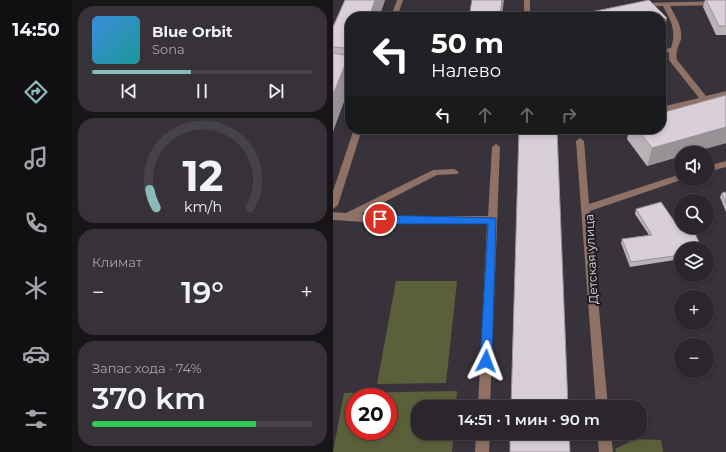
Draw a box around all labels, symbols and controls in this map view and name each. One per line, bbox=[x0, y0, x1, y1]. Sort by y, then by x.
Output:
text: 14:50 bbox=[12, 19, 60, 41]
text: Blue Orbit bbox=[152, 22, 232, 41]
text: 50 m bbox=[431, 26, 504, 60]
icon: left bbox=[365, 28, 417, 80]
text: Sona bbox=[152, 41, 185, 57]
text: Налево bbox=[431, 60, 501, 82]
icon: directions bbox=[22, 78, 50, 106]
icon: previous bbox=[118, 80, 140, 102]
icon: pause bbox=[191, 80, 213, 102]
icon: next bbox=[265, 80, 287, 102]
icon: left bbox=[432, 104, 454, 126]
icon: ahead bbox=[474, 104, 496, 126]
icon: ahead bbox=[516, 104, 538, 126]
icon: right bbox=[558, 104, 580, 126]
icon: music bbox=[22, 144, 50, 172]
map controls bbox=[674, 146, 714, 378]
button: sound bbox=[674, 146, 714, 186]
text: 12 bbox=[182, 151, 223, 201]
button: search bbox=[674, 194, 714, 234]
text: km/h bbox=[183, 198, 222, 216]
pin bbox=[363, 202, 397, 236]
icon: arrive bbox=[369, 208, 391, 230]
icon: phone bbox=[22, 209, 50, 237]
street label: Детская улица bbox=[581, 213, 601, 305]
button: layers bbox=[674, 242, 714, 282]
text: Климат bbox=[92, 254, 142, 270]
icon: climate bbox=[22, 274, 50, 302]
text: 19° bbox=[181, 274, 224, 311]
text: − bbox=[92, 279, 105, 306]
text: + bbox=[300, 279, 313, 306]
button: + bbox=[674, 290, 714, 330]
button: − bbox=[674, 338, 714, 378]
icon: car bbox=[22, 340, 50, 368]
position arrow bbox=[465, 340, 507, 382]
text: Запас хода · 74% bbox=[92, 360, 202, 376]
text: 370 km bbox=[92, 380, 206, 417]
speed limit sign: 20 bbox=[345, 388, 397, 440]
icon: filters bbox=[22, 405, 50, 433]
text: 14:51 · 1 мин · 90 m bbox=[458, 410, 600, 429]

